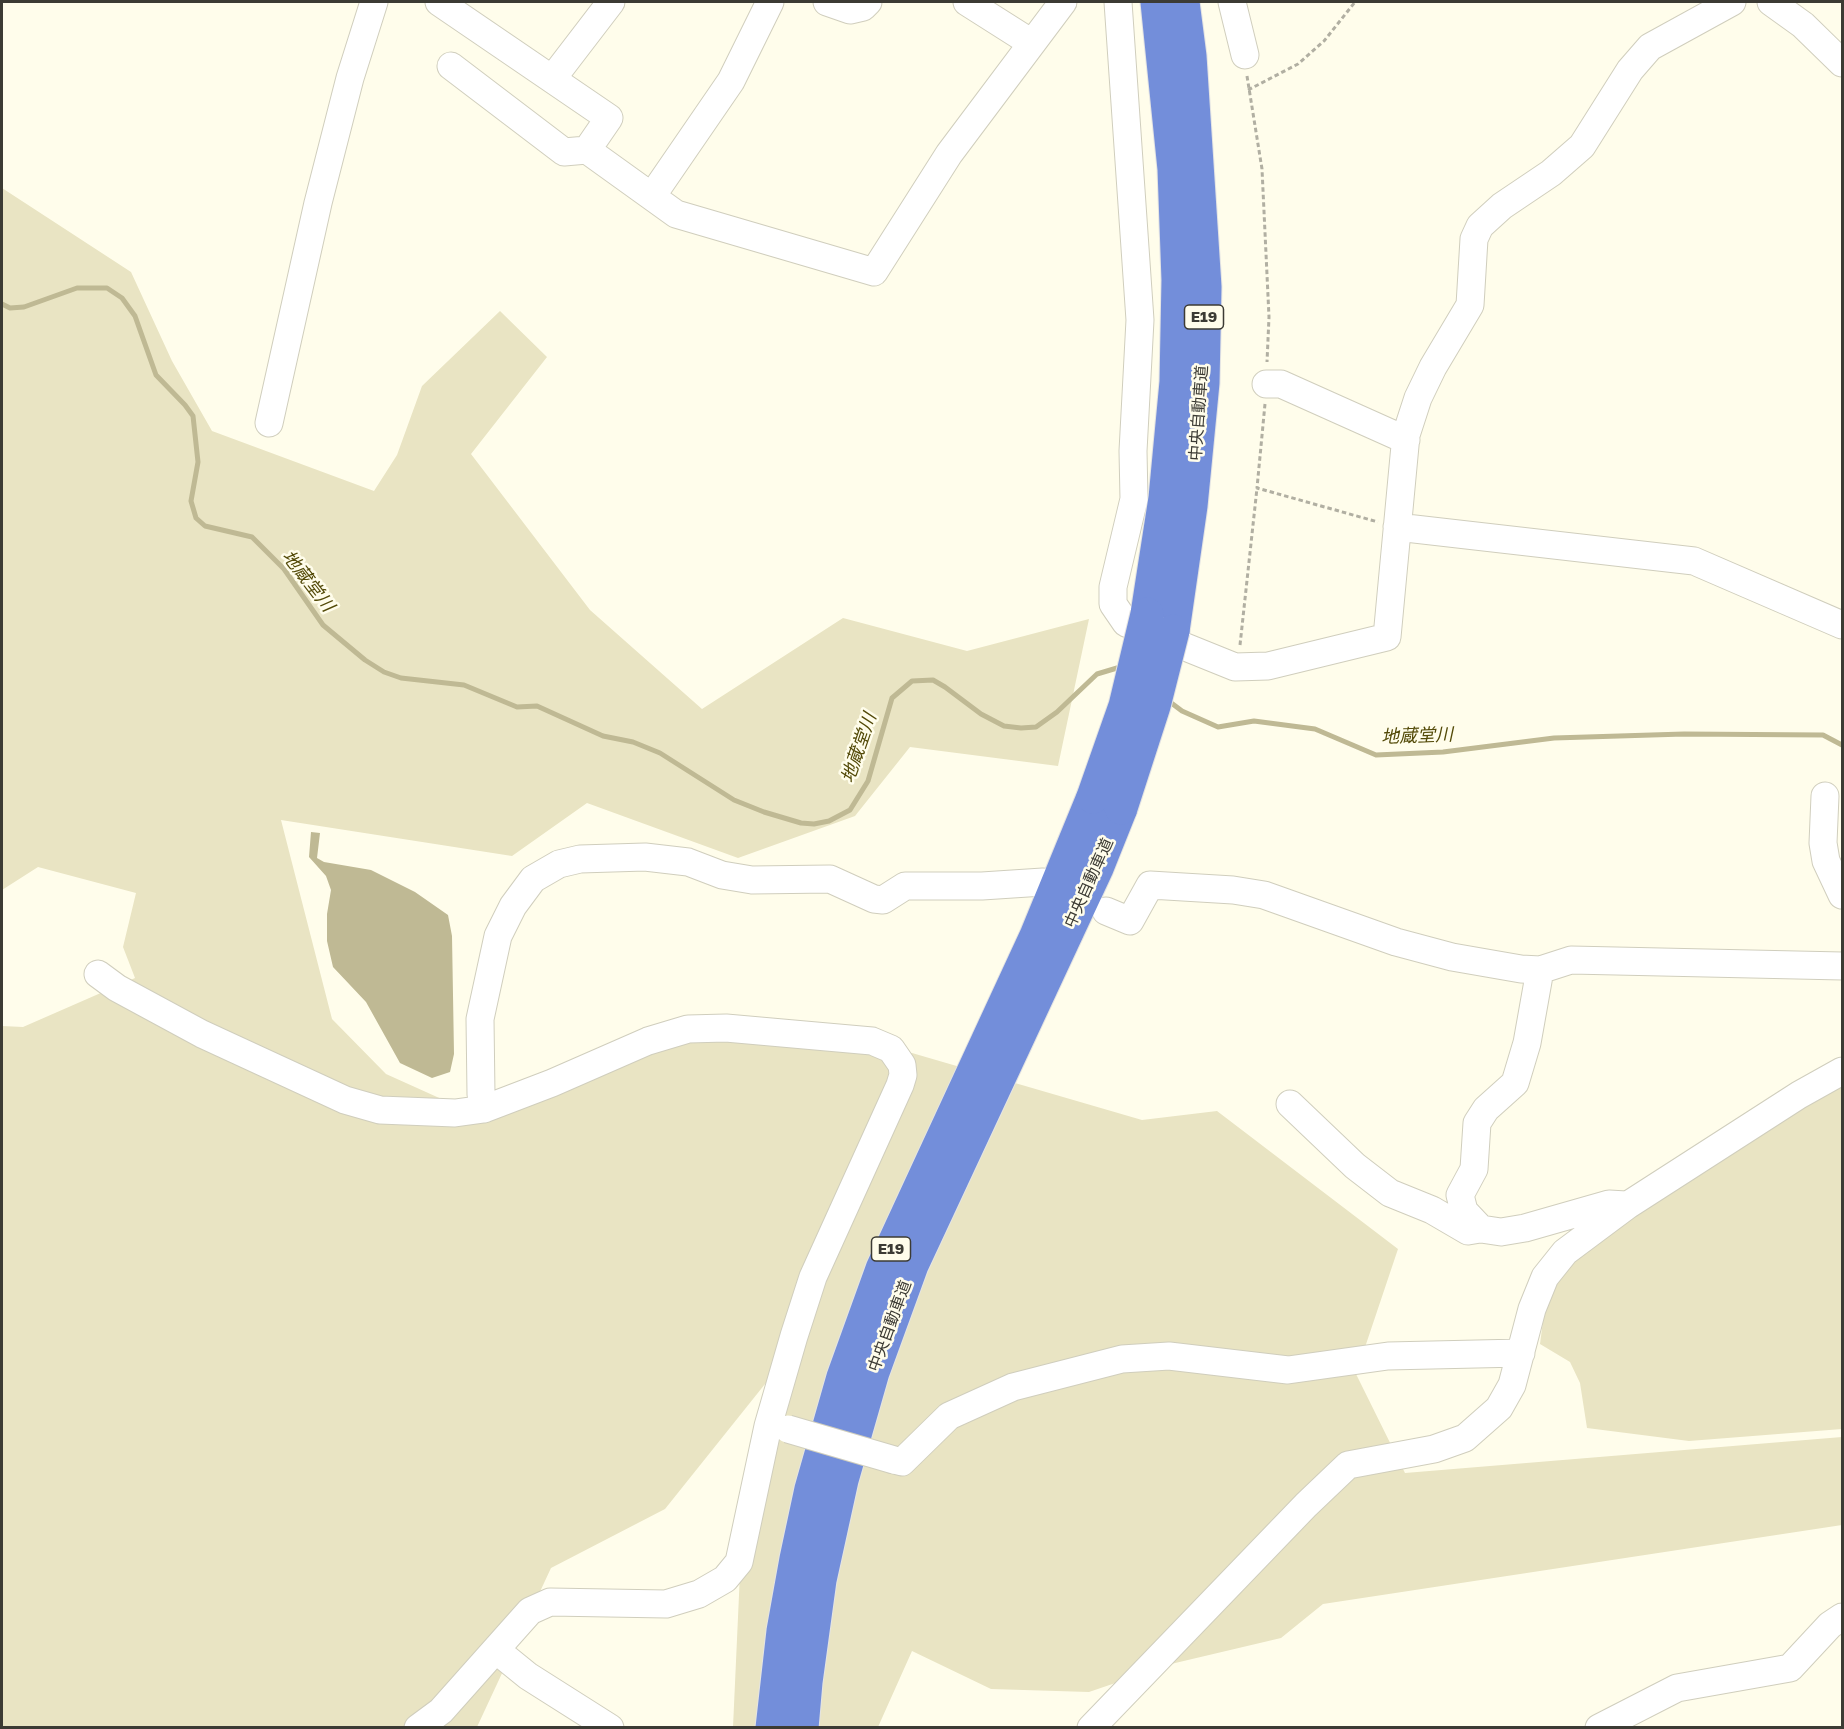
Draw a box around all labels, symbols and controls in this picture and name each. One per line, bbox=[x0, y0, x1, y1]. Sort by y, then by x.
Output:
road number: E19 bbox=[1184, 305, 1224, 329]
street label: 中央自動車道 bbox=[1186, 364, 1212, 462]
water label: 地蔵堂川 bbox=[277, 546, 339, 616]
water label: 地蔵堂川 bbox=[837, 710, 881, 786]
water label: 地蔵堂川 bbox=[1381, 724, 1453, 748]
street label: 中央自動車道 bbox=[1061, 835, 1117, 931]
road number: E19 bbox=[872, 1237, 910, 1261]
street label: 中央自動車道 bbox=[865, 1278, 915, 1374]

